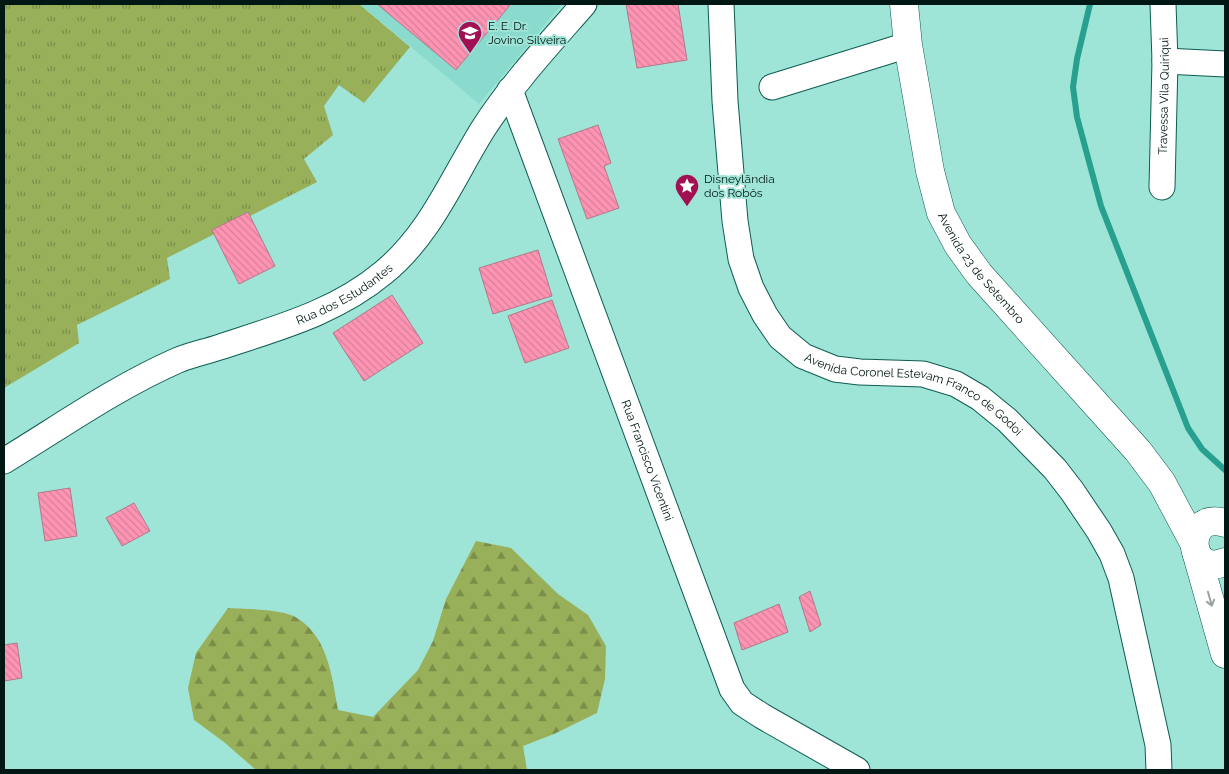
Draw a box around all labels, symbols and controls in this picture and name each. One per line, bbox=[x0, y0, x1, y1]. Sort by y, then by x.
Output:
place label: E. E. Dr. Jovino Silveira bbox=[488, 19, 566, 47]
school or university icon: E. E. Dr. Jovino Silveira bbox=[457, 20, 483, 54]
street label: Travessa Vila Quiriqui bbox=[1156, 37, 1172, 155]
place label: Disneylãndia dos Robôs bbox=[704, 172, 775, 200]
place icon: Disneylãndia dos Robôs bbox=[674, 173, 700, 207]
street label: Avenida 23 de Setembro bbox=[935, 210, 1027, 327]
street label: Rua dos Estudantes bbox=[294, 261, 396, 328]
street label: Avenida Coronel Estevam Franco de Godoi bbox=[802, 350, 1025, 438]
street label: Rua Francisco Vicentini bbox=[619, 398, 676, 523]
one-way arrow bbox=[1206, 591, 1216, 607]

